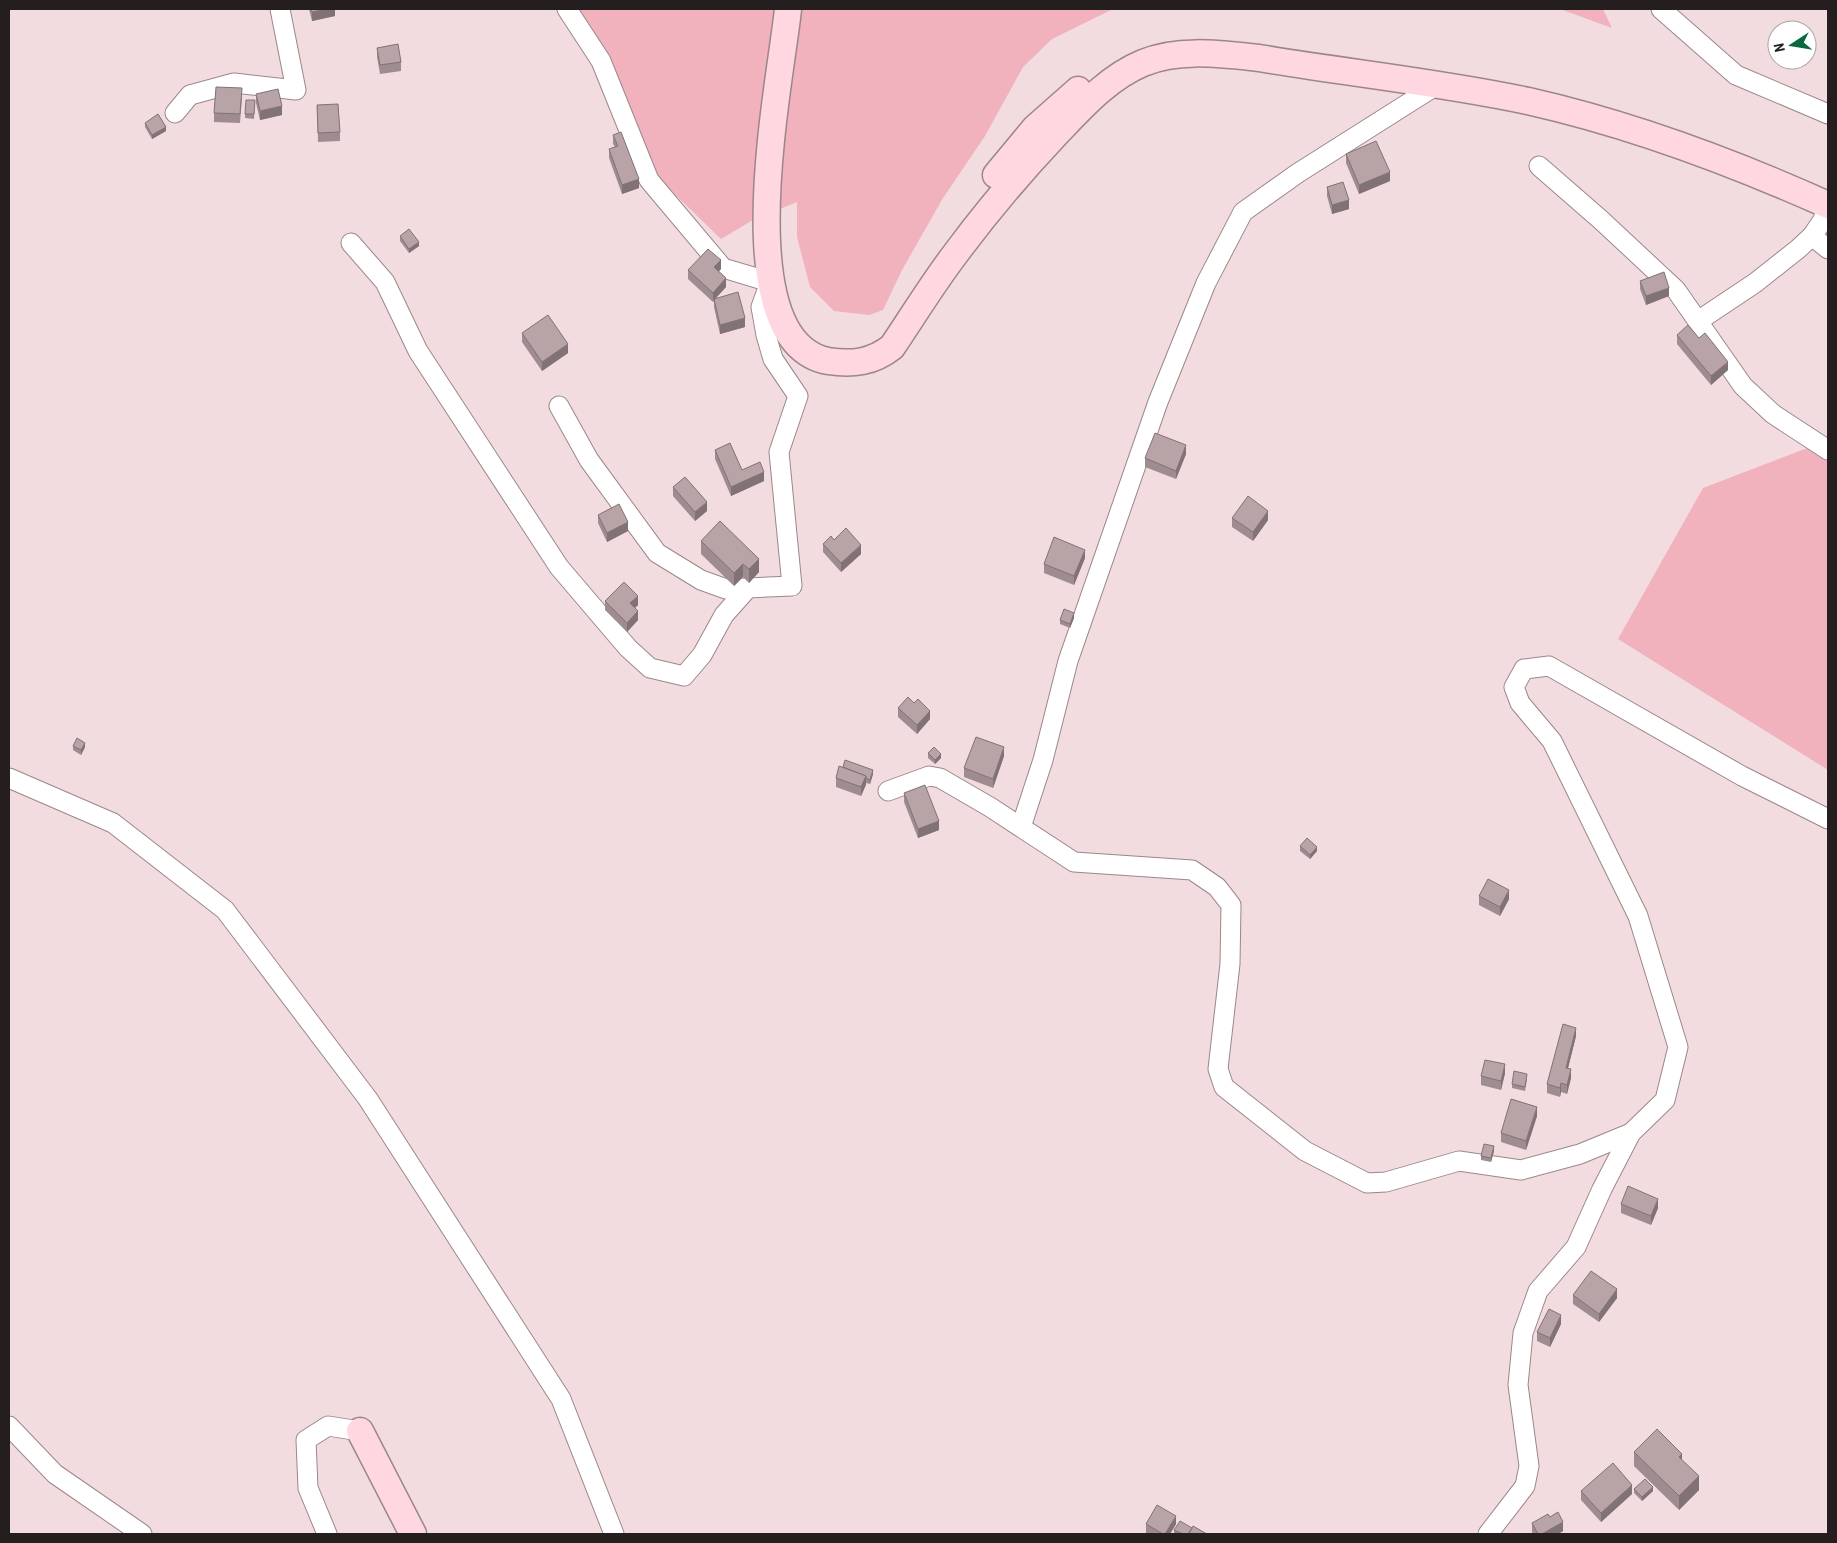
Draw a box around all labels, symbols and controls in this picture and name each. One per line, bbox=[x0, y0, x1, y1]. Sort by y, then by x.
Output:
north arrow bbox=[1767, 20, 1817, 70]
text: N bbox=[1771, 42, 1788, 54]

